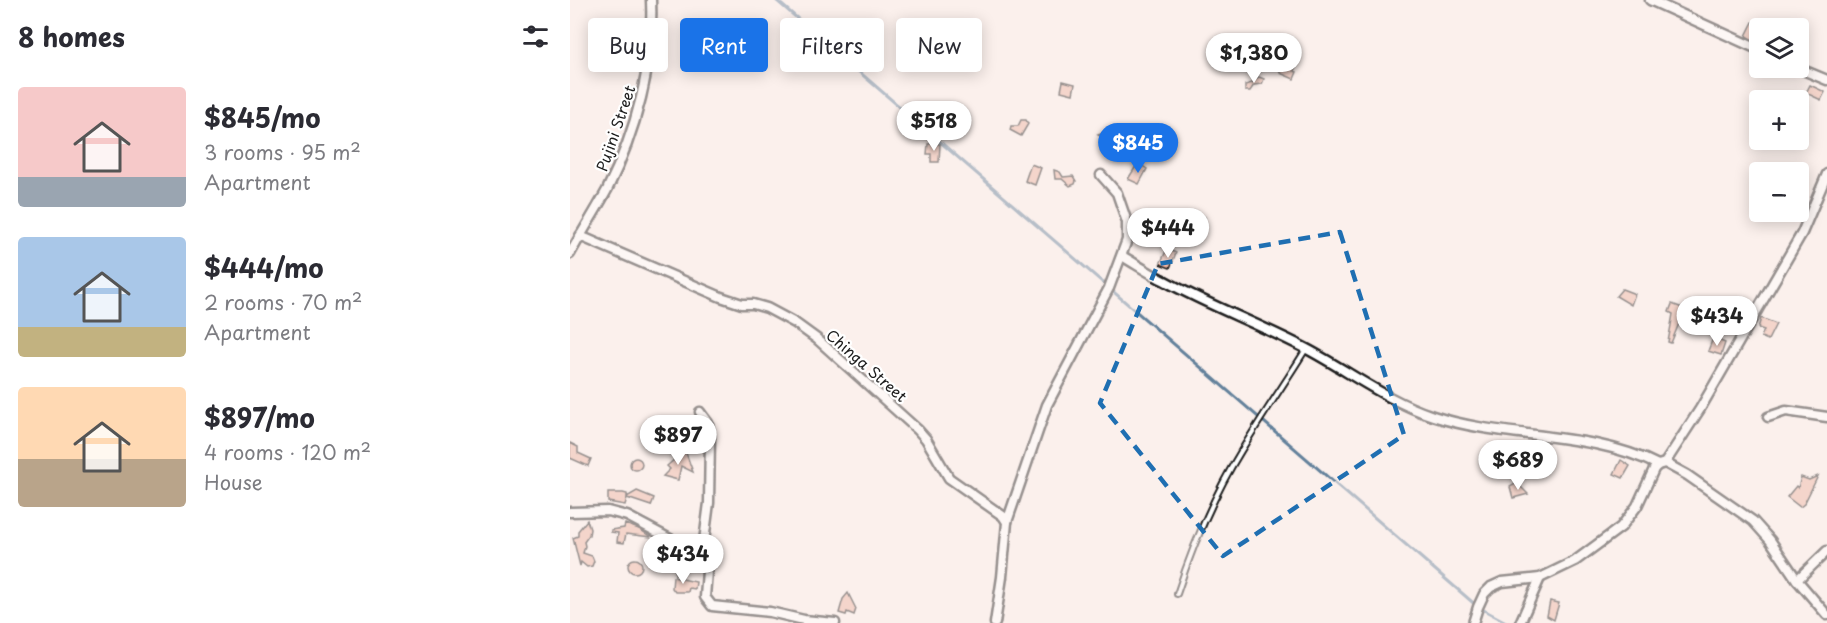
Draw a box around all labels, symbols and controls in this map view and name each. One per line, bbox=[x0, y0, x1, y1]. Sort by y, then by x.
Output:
text: 8 homes bbox=[18, 17, 125, 56]
chip: Buy bbox=[588, 18, 668, 72]
chip: Rent bbox=[680, 18, 768, 72]
chip: Filters bbox=[780, 18, 884, 72]
chip: New bbox=[896, 18, 982, 72]
map controls bbox=[1749, 18, 1809, 222]
button: layers bbox=[1749, 18, 1809, 78]
icon: filters bbox=[519, 20, 552, 53]
pin: $1,380 bbox=[1205, 33, 1303, 84]
text: $1,380 bbox=[1220, 37, 1288, 67]
street label: Pujini Street bbox=[589, 82, 641, 174]
button: + bbox=[1749, 90, 1809, 150]
text: $845/mo bbox=[204, 98, 320, 137]
pin: $518 bbox=[898, 101, 970, 152]
text: $518 bbox=[911, 105, 957, 135]
icon: home bbox=[66, 111, 138, 183]
pin: $845 bbox=[1102, 123, 1174, 174]
text: $845 bbox=[1112, 127, 1164, 157]
text: 3 rooms · 95 m² bbox=[204, 137, 361, 167]
button: − bbox=[1749, 162, 1809, 222]
text: Apartment bbox=[204, 167, 311, 197]
pin: $444 bbox=[1132, 208, 1204, 259]
text: $444 bbox=[1141, 212, 1195, 242]
text: $444/mo bbox=[204, 248, 324, 287]
icon: home bbox=[66, 261, 138, 333]
text: 2 rooms · 70 m² bbox=[204, 287, 362, 317]
pin: $434 bbox=[1681, 296, 1753, 347]
text: $434 bbox=[1691, 300, 1743, 330]
text: Apartment bbox=[204, 317, 311, 347]
street label: Chinga Street bbox=[821, 323, 913, 407]
text: $897/mo bbox=[204, 398, 315, 437]
icon: home bbox=[66, 411, 138, 483]
pin: $897 bbox=[642, 415, 714, 466]
text: $897 bbox=[654, 419, 702, 449]
text: 4 rooms · 120 m² bbox=[204, 437, 371, 467]
pin: $689 bbox=[1482, 440, 1554, 491]
text: $689 bbox=[1492, 444, 1544, 474]
text: House bbox=[204, 467, 263, 497]
pin: $434 bbox=[647, 534, 719, 585]
text: $434 bbox=[657, 538, 709, 568]

